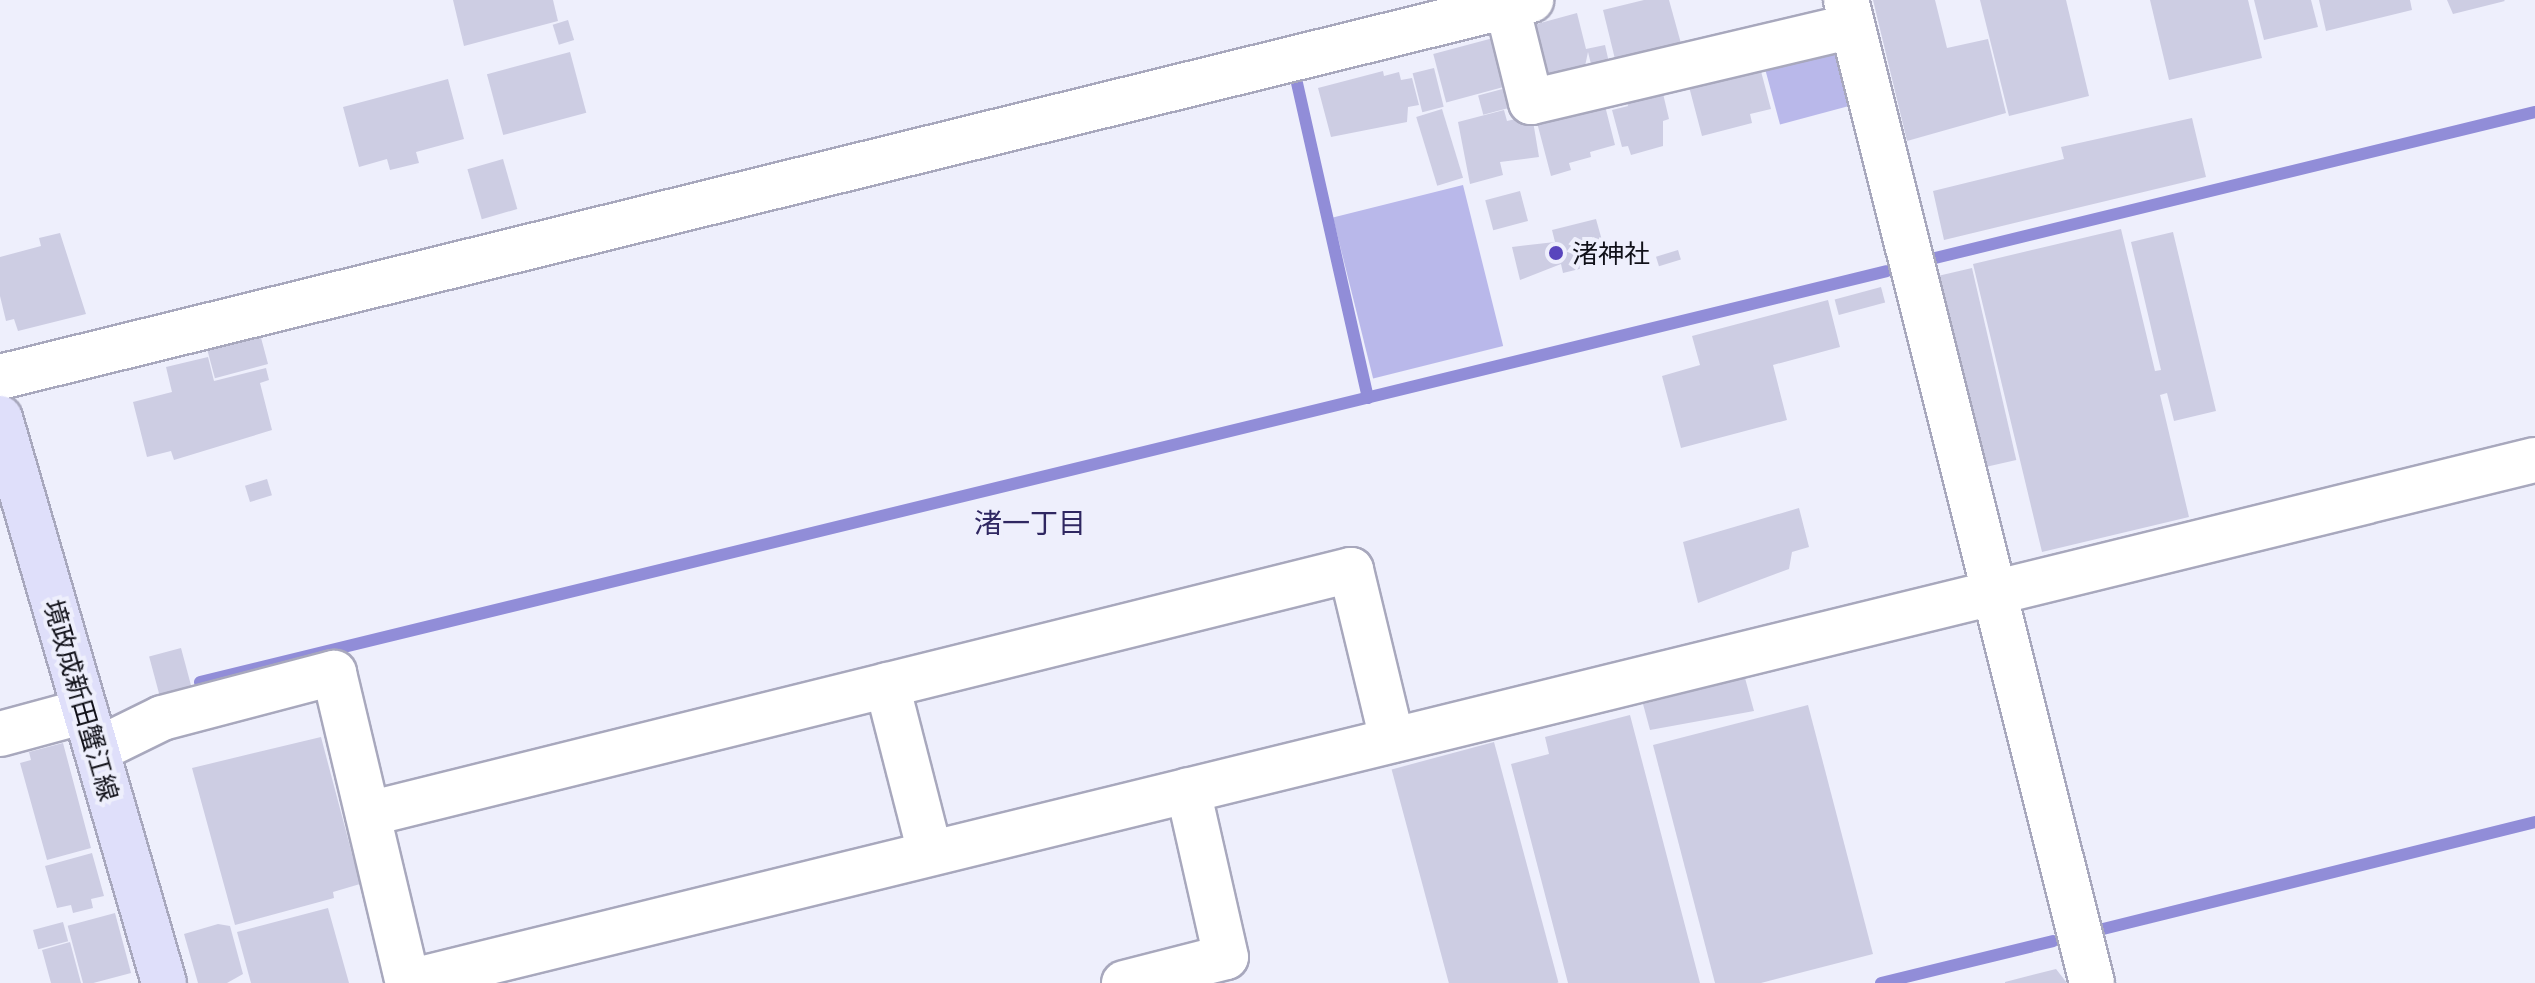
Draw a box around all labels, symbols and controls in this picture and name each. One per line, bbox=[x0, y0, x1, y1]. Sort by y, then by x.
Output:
place label: 渚神社 bbox=[1572, 237, 1650, 269]
marker: 渚神社 bbox=[1547, 244, 1565, 262]
district label: 渚一丁目 bbox=[974, 505, 1086, 539]
street label: 境政成新田蟹江線 bbox=[38, 596, 126, 804]

